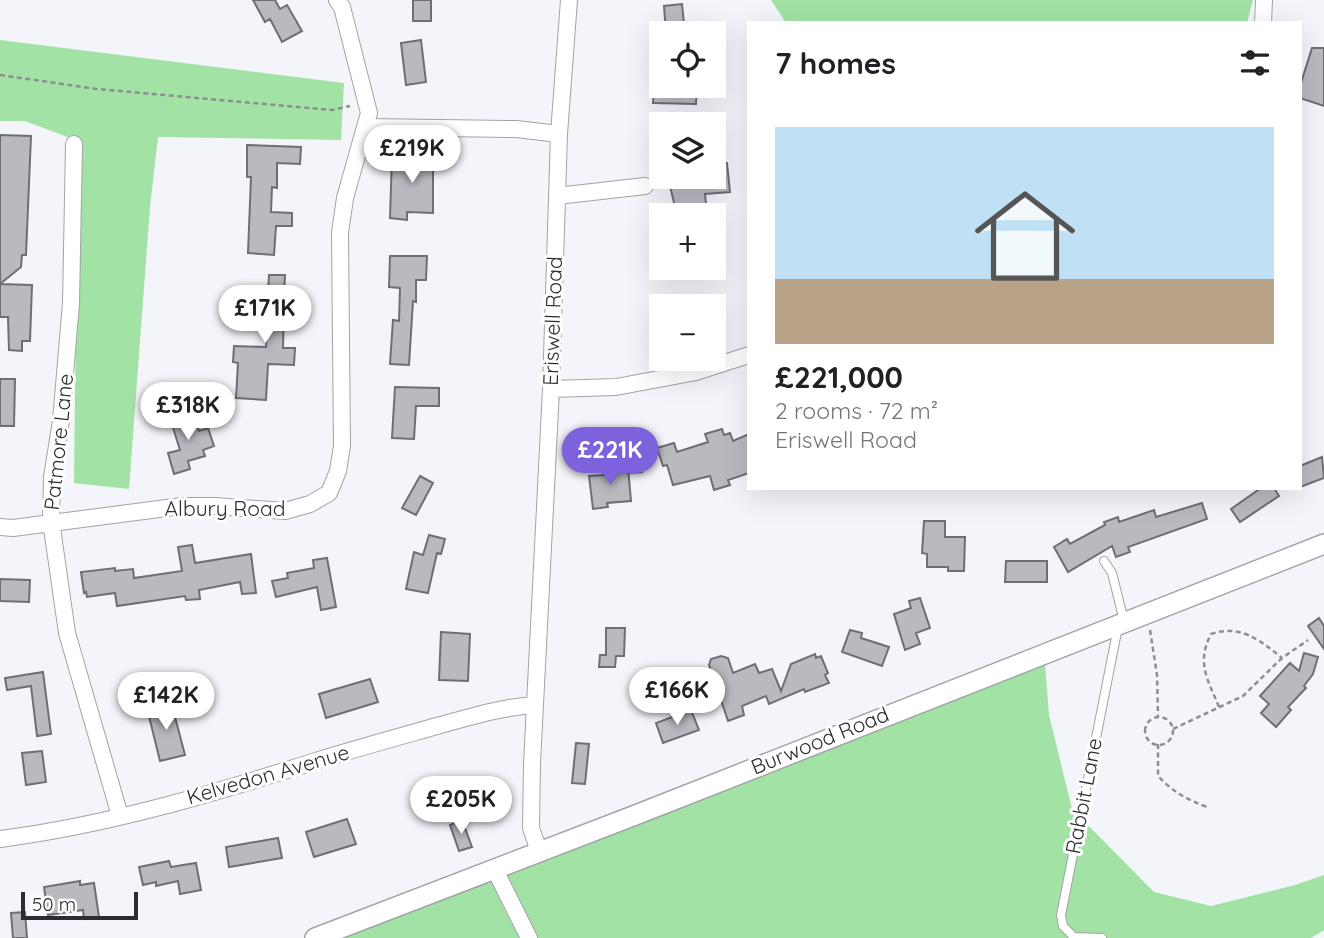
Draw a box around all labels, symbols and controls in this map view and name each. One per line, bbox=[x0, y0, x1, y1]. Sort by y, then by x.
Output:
map controls bbox=[649, 21, 726, 371]
button: locate bbox=[649, 21, 726, 98]
text: 7 homes bbox=[775, 44, 896, 82]
icon: filters bbox=[1236, 44, 1274, 82]
button: layers bbox=[649, 112, 726, 189]
pin: £219K bbox=[363, 125, 461, 185]
text: £219K bbox=[380, 133, 444, 162]
icon: home bbox=[962, 173, 1088, 299]
button: + bbox=[649, 203, 726, 280]
street label: Eriswell Road bbox=[537, 256, 567, 386]
pin: £171K bbox=[216, 286, 314, 345]
text: £171K bbox=[235, 293, 295, 322]
button: − bbox=[649, 294, 726, 371]
text: £221,000 bbox=[775, 358, 903, 396]
street label: Patmore Lane bbox=[38, 372, 78, 511]
pin: £318K bbox=[139, 382, 237, 442]
text: £318K bbox=[156, 390, 220, 419]
text: 2 rooms · 72 m² bbox=[775, 396, 938, 425]
text: Eriswell Road bbox=[775, 425, 917, 454]
pin: £221K bbox=[561, 428, 659, 487]
text: £221K bbox=[578, 435, 642, 464]
street label: Albury Road bbox=[165, 495, 285, 521]
pin: £166K bbox=[628, 668, 726, 727]
pin: £142K bbox=[117, 672, 215, 732]
text: £166K bbox=[645, 675, 709, 704]
text: £142K bbox=[134, 680, 198, 709]
street label: Burwood Road bbox=[747, 701, 892, 780]
street label: Rabbit Lane bbox=[1059, 736, 1107, 856]
street label: Kelvedon Avenue bbox=[183, 738, 352, 810]
pin: £205K bbox=[412, 776, 510, 836]
text: £205K bbox=[426, 784, 496, 813]
scale bar bbox=[21, 889, 138, 921]
text: 50 m bbox=[32, 892, 76, 916]

